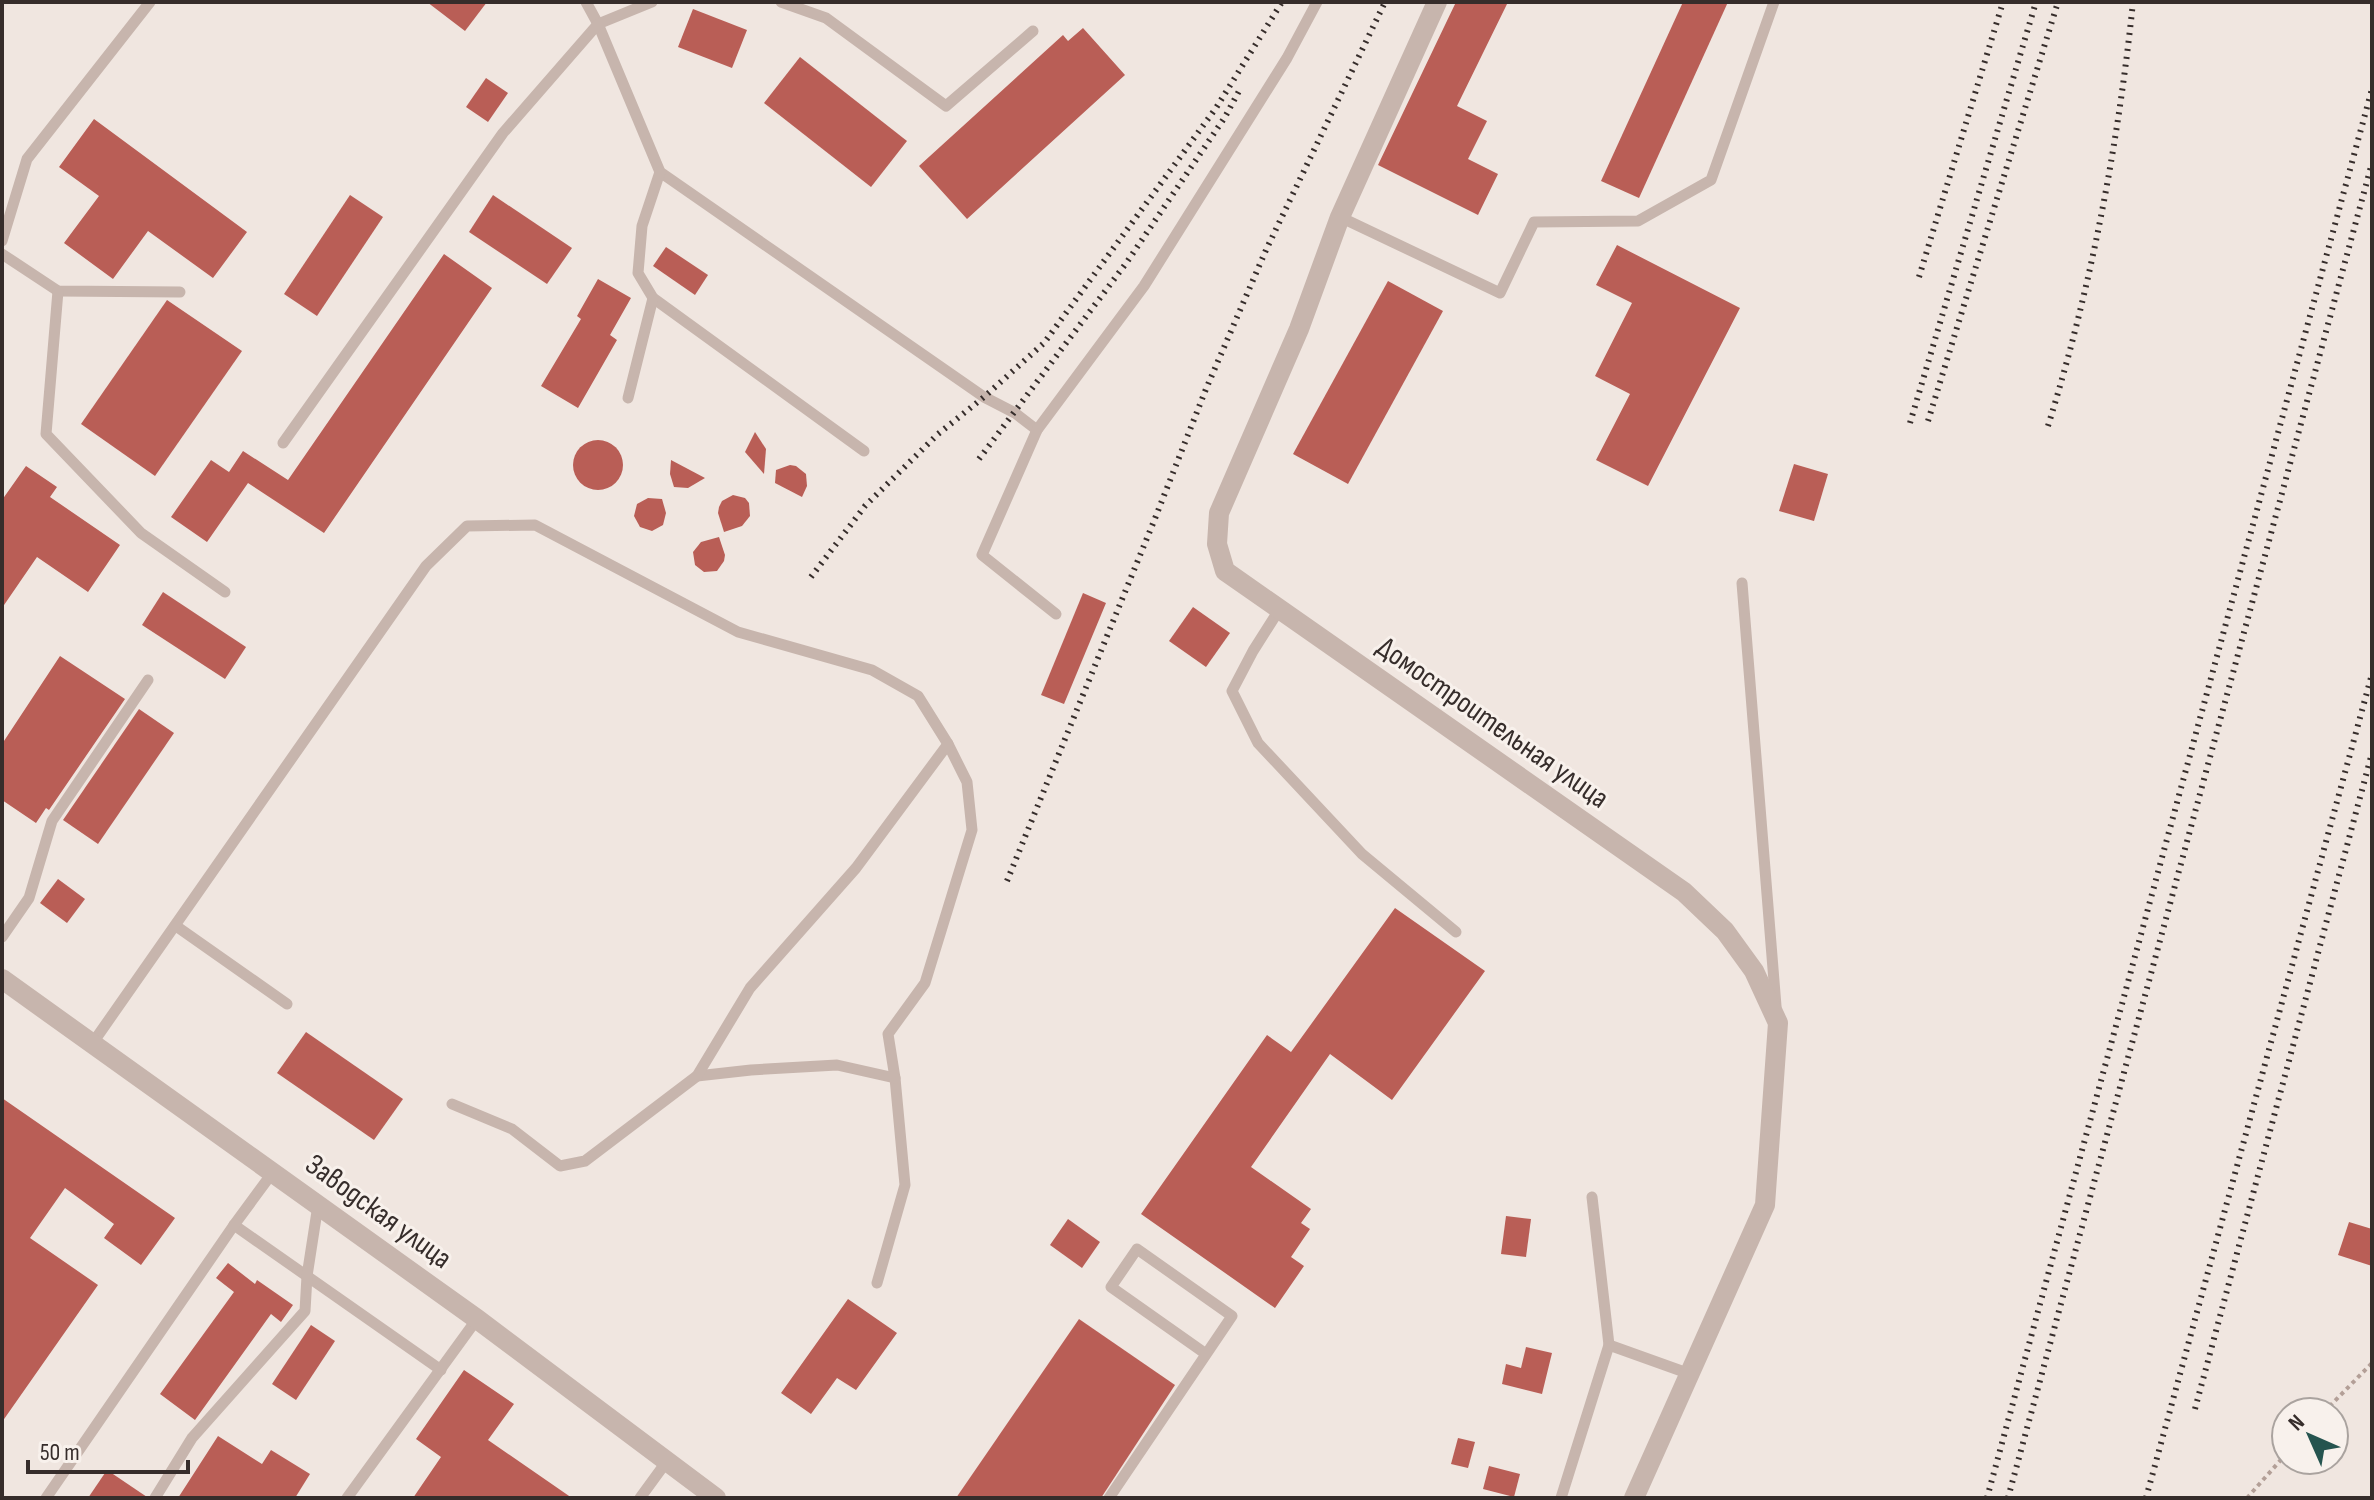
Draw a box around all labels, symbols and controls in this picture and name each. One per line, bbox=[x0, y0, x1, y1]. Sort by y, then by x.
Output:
street label: Домостроительная улица bbox=[1369, 629, 1615, 816]
street label: Заводская улица bbox=[298, 1147, 459, 1277]
north arrow bbox=[2270, 1396, 2350, 1476]
text: N bbox=[2283, 1409, 2311, 1437]
scale bar bbox=[28, 1424, 188, 1474]
text: 50 m bbox=[40, 1438, 80, 1467]

